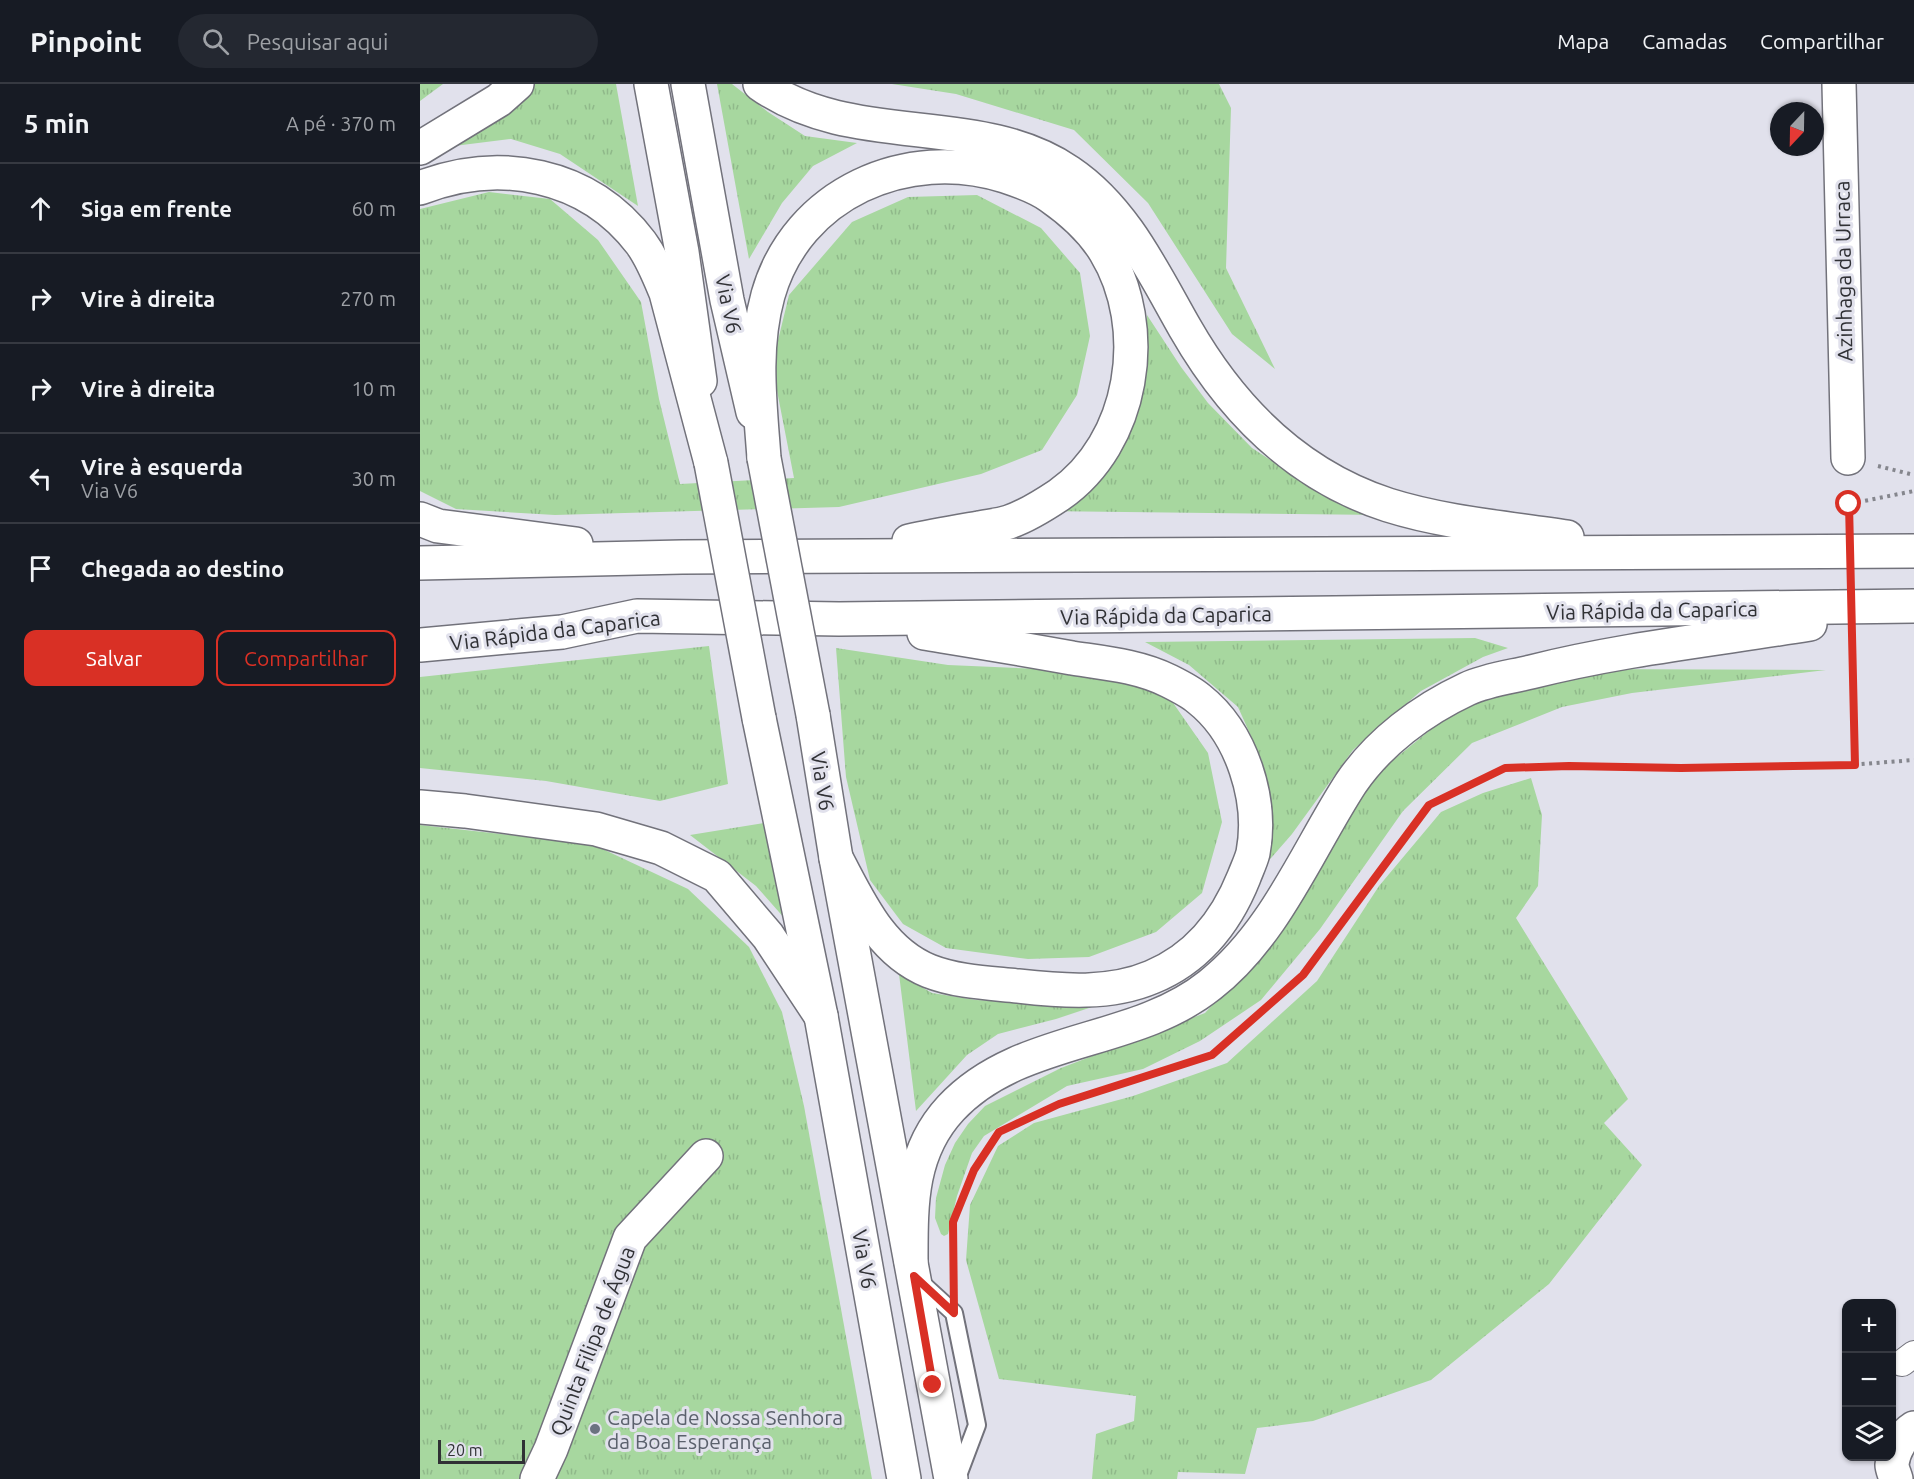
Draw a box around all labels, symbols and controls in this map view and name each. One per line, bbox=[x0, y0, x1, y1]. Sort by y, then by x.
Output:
search box bbox=[178, 14, 598, 68]
icon: search bbox=[199, 25, 232, 58]
text: Pinpoint bbox=[30, 26, 142, 57]
text: Pesquisar aqui bbox=[247, 29, 388, 54]
text: Mapa bbox=[1557, 29, 1609, 53]
text: Camadas bbox=[1642, 29, 1727, 53]
text: Compartilhar bbox=[1760, 29, 1884, 53]
north arrow bbox=[1770, 102, 1824, 156]
text: 5 min bbox=[24, 109, 90, 138]
text: A pé · 370 m bbox=[286, 112, 396, 135]
street label: Azinhaga da Urraca bbox=[1829, 180, 1857, 362]
icon: ahead bbox=[24, 192, 57, 225]
text: Siga em frente bbox=[81, 196, 232, 221]
text: 60 m bbox=[352, 197, 396, 220]
street label: Via V6 bbox=[711, 272, 747, 336]
icon: right bbox=[24, 282, 57, 315]
text: Vire à direita bbox=[81, 286, 215, 311]
text: 270 m bbox=[340, 287, 396, 310]
icon: right bbox=[24, 372, 57, 405]
text: Vire à direita bbox=[81, 376, 215, 401]
text: 10 m bbox=[352, 377, 396, 400]
text: Vire à esquerda bbox=[81, 454, 243, 479]
icon: left bbox=[24, 462, 57, 495]
text: 30 m bbox=[352, 467, 396, 490]
text: Via V6 bbox=[81, 479, 138, 502]
route start bbox=[1835, 490, 1861, 516]
icon: arrive bbox=[24, 552, 57, 585]
text: Chegada ao destino bbox=[81, 556, 284, 581]
street label: Via Rápida da Caparica bbox=[1546, 596, 1758, 624]
street label: Via Rápida da Caparica bbox=[1060, 601, 1272, 629]
street label: Via Rápida da Caparica bbox=[448, 605, 662, 655]
button: Salvar bbox=[24, 630, 204, 686]
button: Compartilhar bbox=[216, 630, 396, 686]
street label: Via V6 bbox=[806, 750, 840, 812]
street label: Via V6 bbox=[848, 1227, 882, 1291]
street label: Quinta Filipa de Água bbox=[545, 1243, 639, 1439]
map controls bbox=[1842, 1299, 1896, 1461]
button: + bbox=[1842, 1299, 1896, 1353]
button: − bbox=[1842, 1353, 1896, 1407]
route end bbox=[919, 1371, 945, 1397]
place label: Capela de Nossa Senhora da Boa Esperança bbox=[607, 1405, 843, 1453]
button: layers bbox=[1842, 1407, 1896, 1461]
marker: Capela de Nossa Senhora da Boa Esperança bbox=[588, 1422, 602, 1436]
scale bar bbox=[438, 1437, 525, 1464]
text: 20 m bbox=[447, 1441, 483, 1459]

